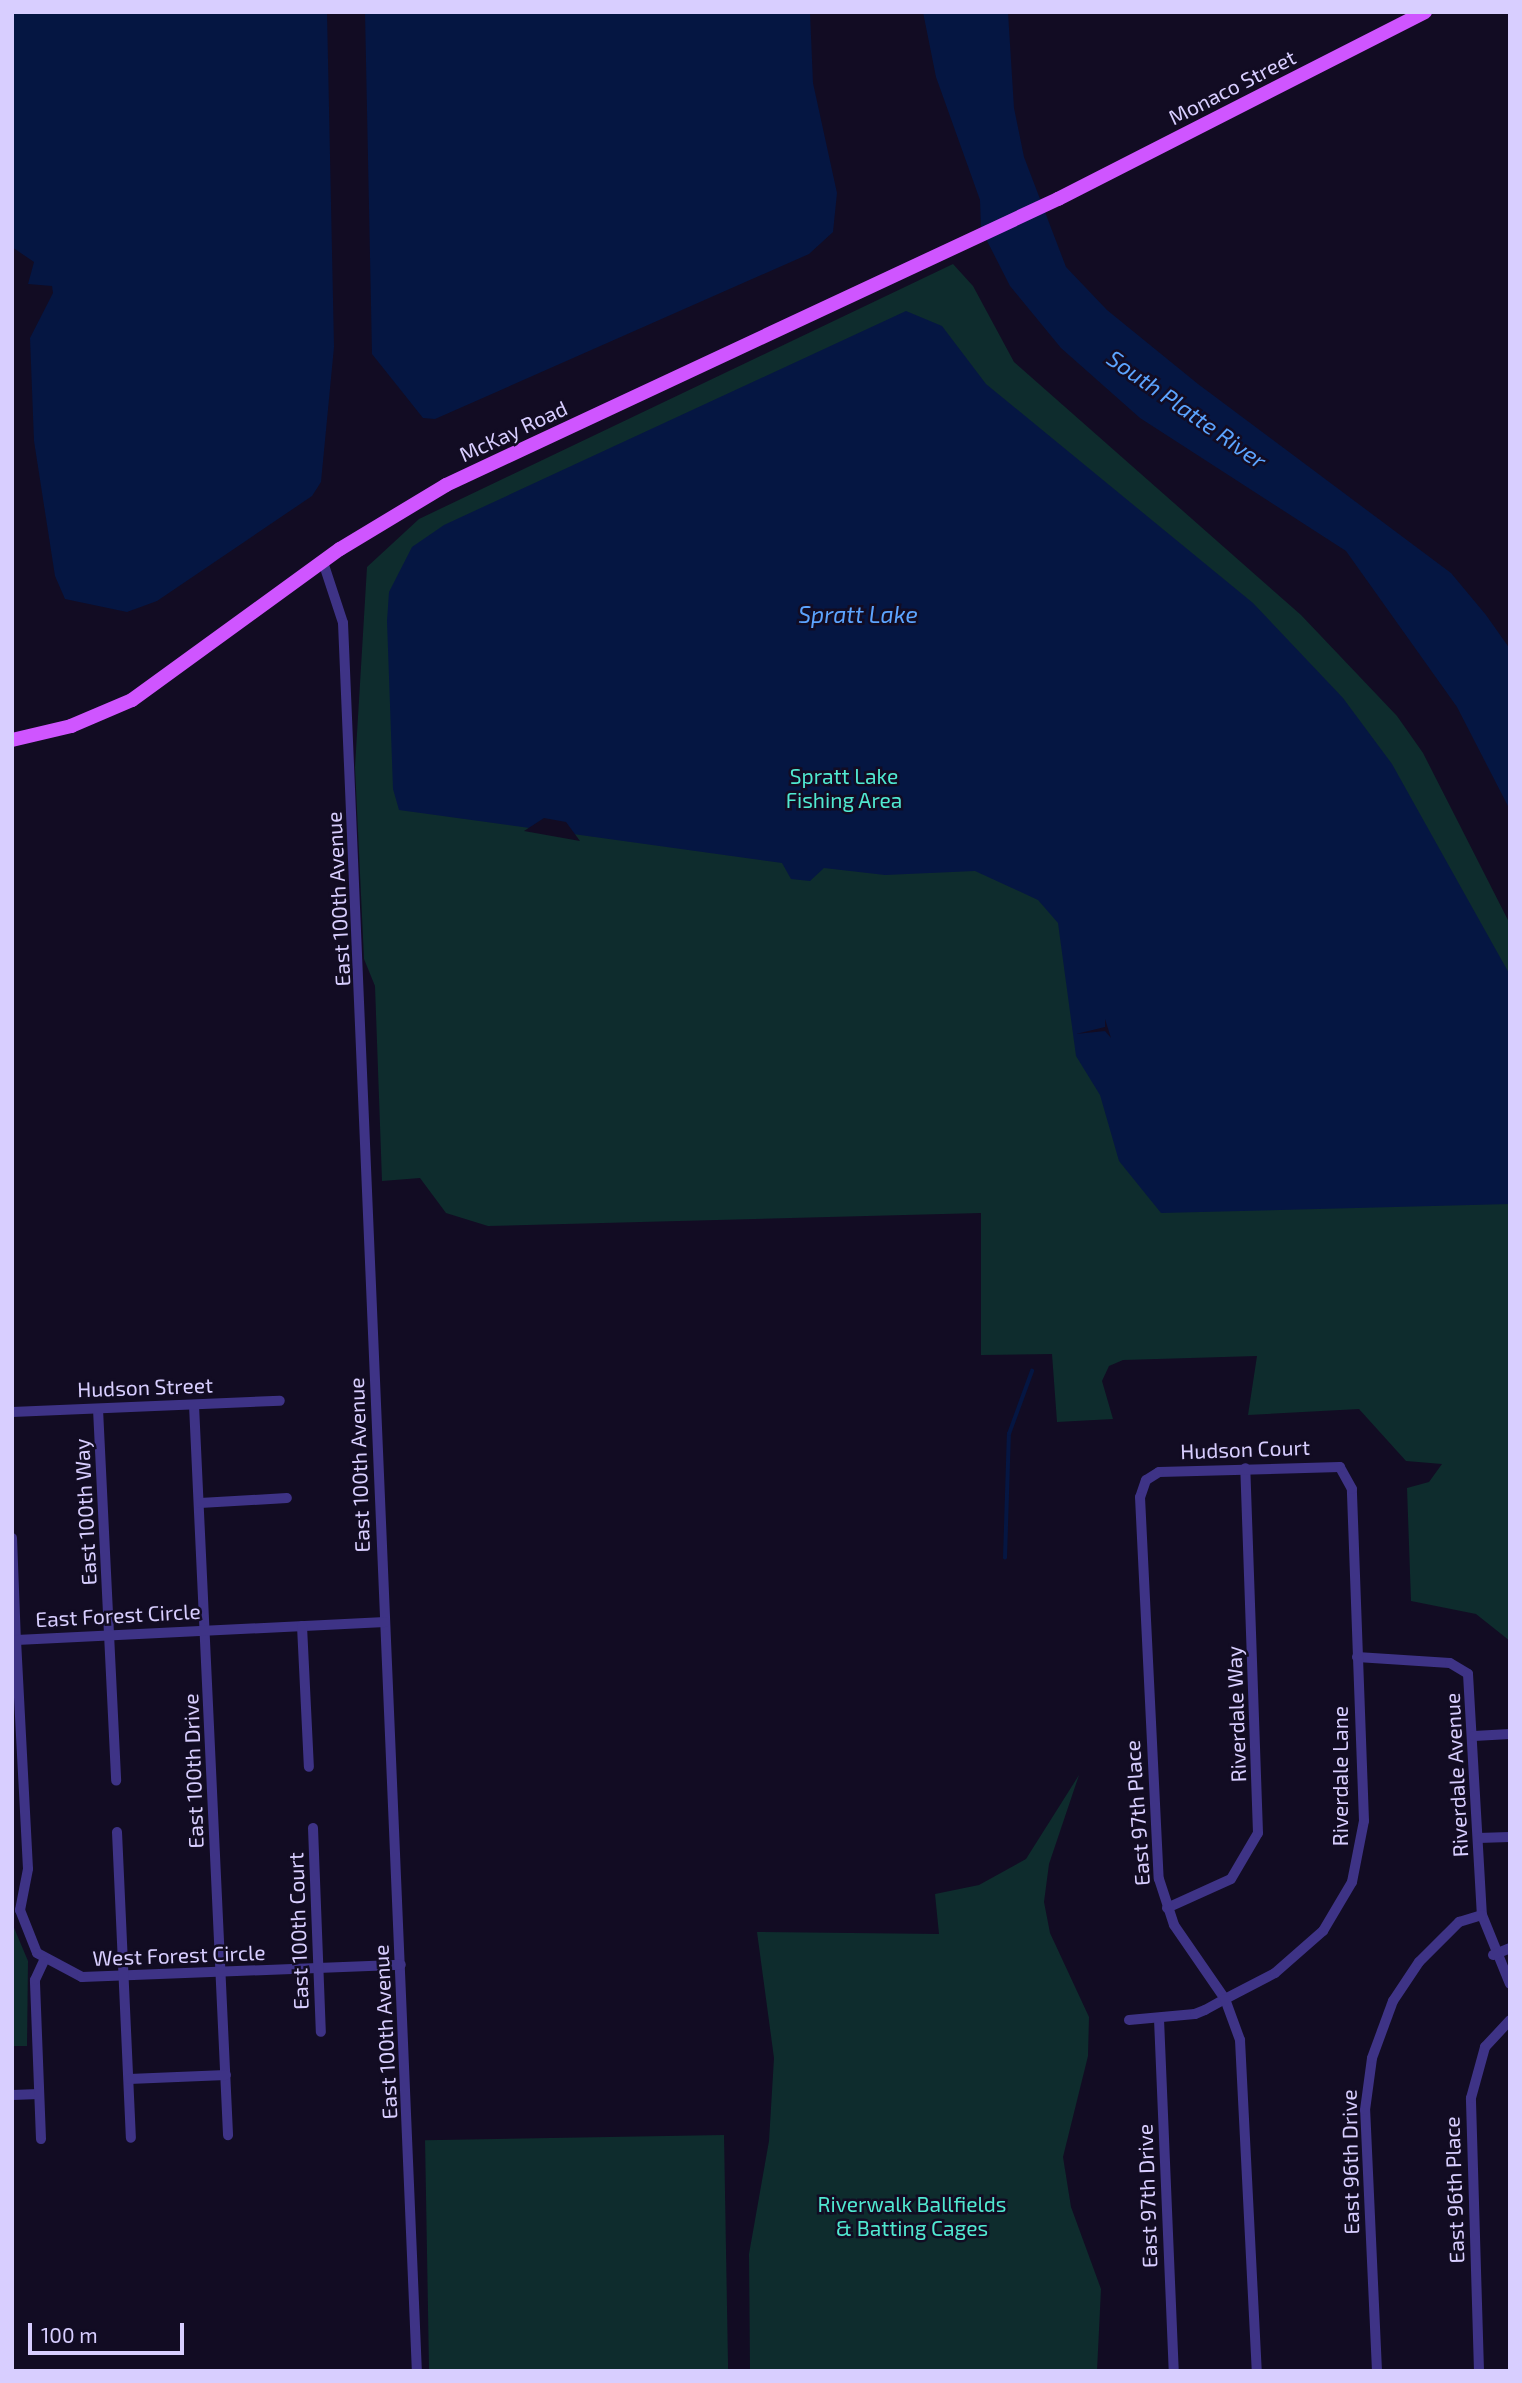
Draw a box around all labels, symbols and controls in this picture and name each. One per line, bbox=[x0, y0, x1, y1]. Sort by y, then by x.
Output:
street label: Monaco Street bbox=[1164, 44, 1300, 130]
water label: South Platte River bbox=[1102, 344, 1272, 474]
street label: McKay Road bbox=[455, 395, 571, 467]
water label: Spratt Lake bbox=[798, 600, 918, 628]
park label: Spratt Lake Fishing Area bbox=[785, 763, 903, 813]
street label: East 100th Avenue bbox=[321, 811, 355, 987]
street label: Hudson Street bbox=[77, 1372, 213, 1402]
street label: East 100th Avenue bbox=[343, 1377, 375, 1553]
street label: Hudson Court bbox=[1180, 1434, 1310, 1464]
street label: East 100th Way bbox=[69, 1438, 101, 1586]
street label: East Forest Circle bbox=[35, 1598, 201, 1632]
street label: Riverdale Way bbox=[1221, 1645, 1251, 1783]
street label: Riverdale Avenue bbox=[1439, 1692, 1473, 1858]
street label: East 100th Drive bbox=[178, 1693, 208, 1849]
street label: Riverdale Lane bbox=[1327, 1706, 1353, 1846]
street label: East 97th Place bbox=[1119, 1739, 1155, 1887]
street label: East 100th Court bbox=[283, 1852, 313, 2010]
street label: West Forest Circle bbox=[92, 1939, 266, 1971]
street label: East 100th Avenue bbox=[368, 1944, 402, 2120]
street label: East 96th Drive bbox=[1336, 2089, 1364, 2235]
street label: East 96th Place bbox=[1439, 2116, 1469, 2264]
street label: East 97th Drive bbox=[1132, 2124, 1162, 2268]
park label: Riverwalk Ballfields & Batting Cages bbox=[817, 2191, 1007, 2241]
scale bar bbox=[32, 2310, 187, 2354]
text: 100 m bbox=[41, 2322, 98, 2347]

